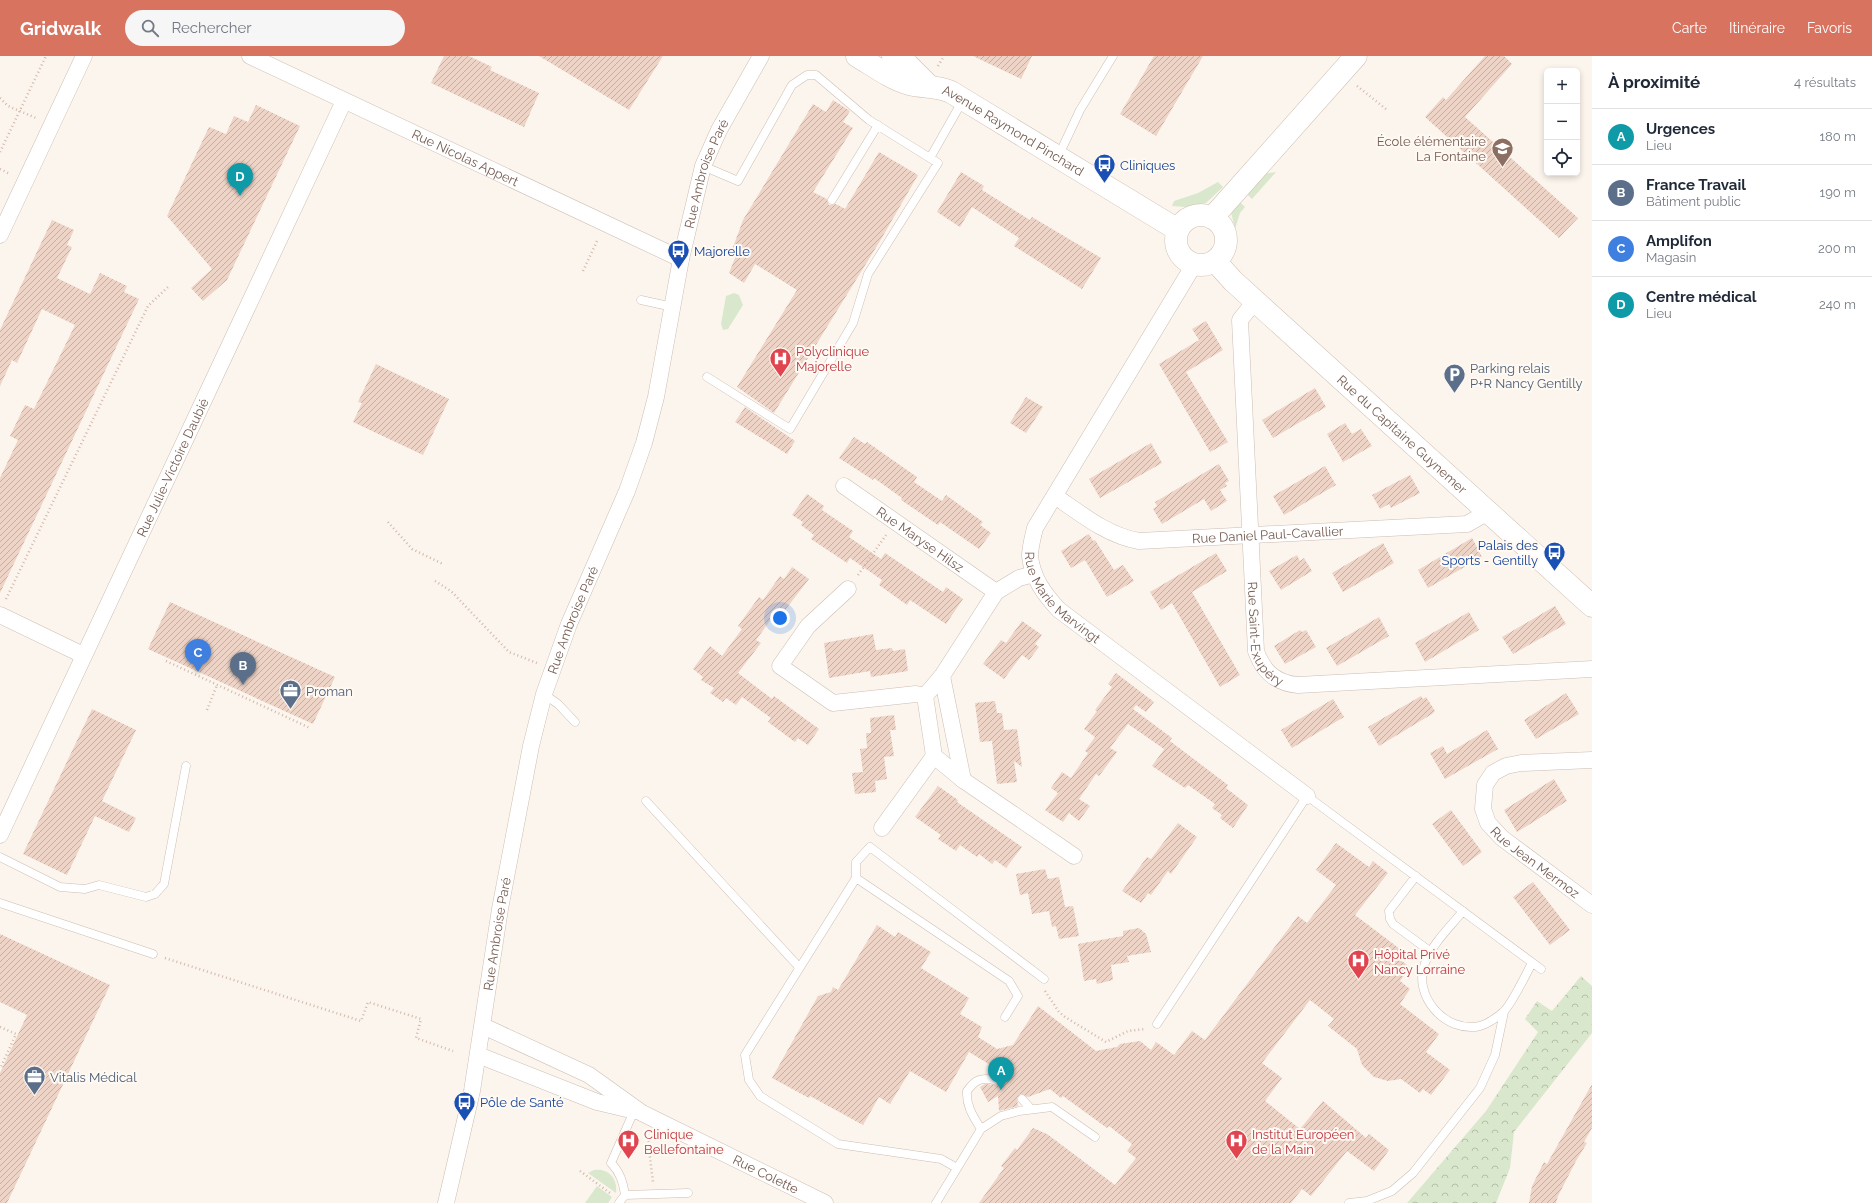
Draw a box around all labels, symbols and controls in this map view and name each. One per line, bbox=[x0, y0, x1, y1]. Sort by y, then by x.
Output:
search box bbox=[125, 10, 405, 46]
text: Gridwalk bbox=[20, 17, 101, 39]
icon: search bbox=[139, 17, 161, 39]
text: Rechercher bbox=[171, 19, 252, 37]
text: Carte bbox=[1672, 20, 1707, 36]
text: Itinéraire bbox=[1729, 20, 1785, 36]
text: Favoris bbox=[1807, 20, 1852, 36]
map controls bbox=[1544, 68, 1580, 176]
button: + bbox=[1544, 68, 1580, 104]
text: À proximité bbox=[1608, 72, 1700, 92]
text: 4 résultats bbox=[1794, 75, 1856, 90]
street label: Avenue Raymond Pinchard bbox=[940, 82, 1087, 179]
button: − bbox=[1544, 104, 1580, 140]
street label: Rue Ambroise Paré bbox=[681, 116, 731, 230]
text: Urgences bbox=[1646, 120, 1715, 138]
street label: Rue Nicolas Appert bbox=[410, 126, 522, 189]
text: A bbox=[1617, 129, 1625, 144]
text: 180 m bbox=[1820, 129, 1856, 144]
place label: École élémentaire La Fontaine bbox=[1377, 134, 1486, 164]
school or university icon: École élémentaire La Fontaine bbox=[1489, 135, 1515, 168]
text: Lieu bbox=[1646, 138, 1672, 153]
button: locate bbox=[1544, 140, 1580, 176]
bus stop icon: Cliniques bbox=[1092, 152, 1118, 185]
place label: Cliniques bbox=[1120, 158, 1175, 173]
pin: D bbox=[227, 163, 253, 196]
text: France Travail bbox=[1646, 176, 1746, 194]
text: B bbox=[1617, 185, 1625, 200]
text: 190 m bbox=[1820, 185, 1856, 200]
text: Bâtiment public bbox=[1646, 194, 1741, 209]
text: Amplifon bbox=[1646, 232, 1712, 250]
bus stop icon: Majorelle bbox=[666, 238, 692, 271]
text: C bbox=[1617, 241, 1625, 256]
text: 200 m bbox=[1818, 241, 1856, 256]
place label: Majorelle bbox=[694, 244, 750, 259]
text: Magasin bbox=[1646, 250, 1696, 265]
text: Centre médical bbox=[1646, 288, 1757, 306]
text: D bbox=[1616, 297, 1626, 312]
text: 240 m bbox=[1819, 297, 1856, 312]
text: Lieu bbox=[1646, 306, 1672, 321]
place label: Polyclinique Majorelle bbox=[796, 344, 869, 374]
hospital icon: Polyclinique Majorelle bbox=[767, 345, 793, 378]
place label: Parking relais P+R Nancy Gentilly bbox=[1470, 361, 1583, 391]
parking icon: Parking relais P+R Nancy Gentilly bbox=[1441, 362, 1467, 395]
street label: Rue du Capitaine Guynemer bbox=[1334, 372, 1470, 497]
street label: Rue Julie-Victoire Daubié bbox=[133, 395, 211, 539]
street label: Rue Maryse Hilsz bbox=[874, 504, 967, 575]
street label: Rue Daniel Paul-Cavallier bbox=[1192, 523, 1344, 546]
place label: Palais des Sports - Gentilly bbox=[1441, 538, 1538, 568]
bus stop icon: Palais des Sports - Gentilly bbox=[1541, 539, 1567, 572]
street label: Rue Marie Marvingt bbox=[1022, 552, 1104, 646]
street label: Rue Ambroise Paré bbox=[544, 563, 601, 676]
street label: Rue Saint-Exupéry bbox=[1245, 581, 1286, 689]
your location bbox=[770, 608, 790, 628]
pin: C bbox=[185, 639, 211, 672]
pin: B bbox=[230, 652, 256, 685]
office icon: Proman bbox=[278, 678, 304, 711]
place label: Proman bbox=[306, 684, 353, 699]
street label: Rue Jean Mermoz bbox=[1488, 823, 1583, 901]
street label: Rue Ambroise Paré bbox=[480, 876, 513, 992]
place label: Hôpital Privé Nancy Lorraine bbox=[1374, 947, 1465, 977]
hospital icon: Hôpital Privé Nancy Lorraine bbox=[1346, 948, 1372, 981]
pin: A bbox=[988, 1057, 1014, 1090]
office icon: Vitalis Médical bbox=[22, 1064, 48, 1097]
place label: Vitalis Médical bbox=[50, 1070, 137, 1085]
bus stop icon: Pôle de Santé bbox=[451, 1089, 477, 1122]
place label: Pôle de Santé bbox=[480, 1095, 564, 1110]
place label: Clinique Bellefontaine bbox=[644, 1127, 724, 1157]
place label: Institut Européen de la Main bbox=[1252, 1127, 1354, 1157]
hospital icon: Clinique Bellefontaine bbox=[615, 1128, 641, 1161]
hospital icon: Institut Européen de la Main bbox=[1223, 1128, 1249, 1161]
street label: Rue Colette bbox=[731, 1151, 801, 1196]

